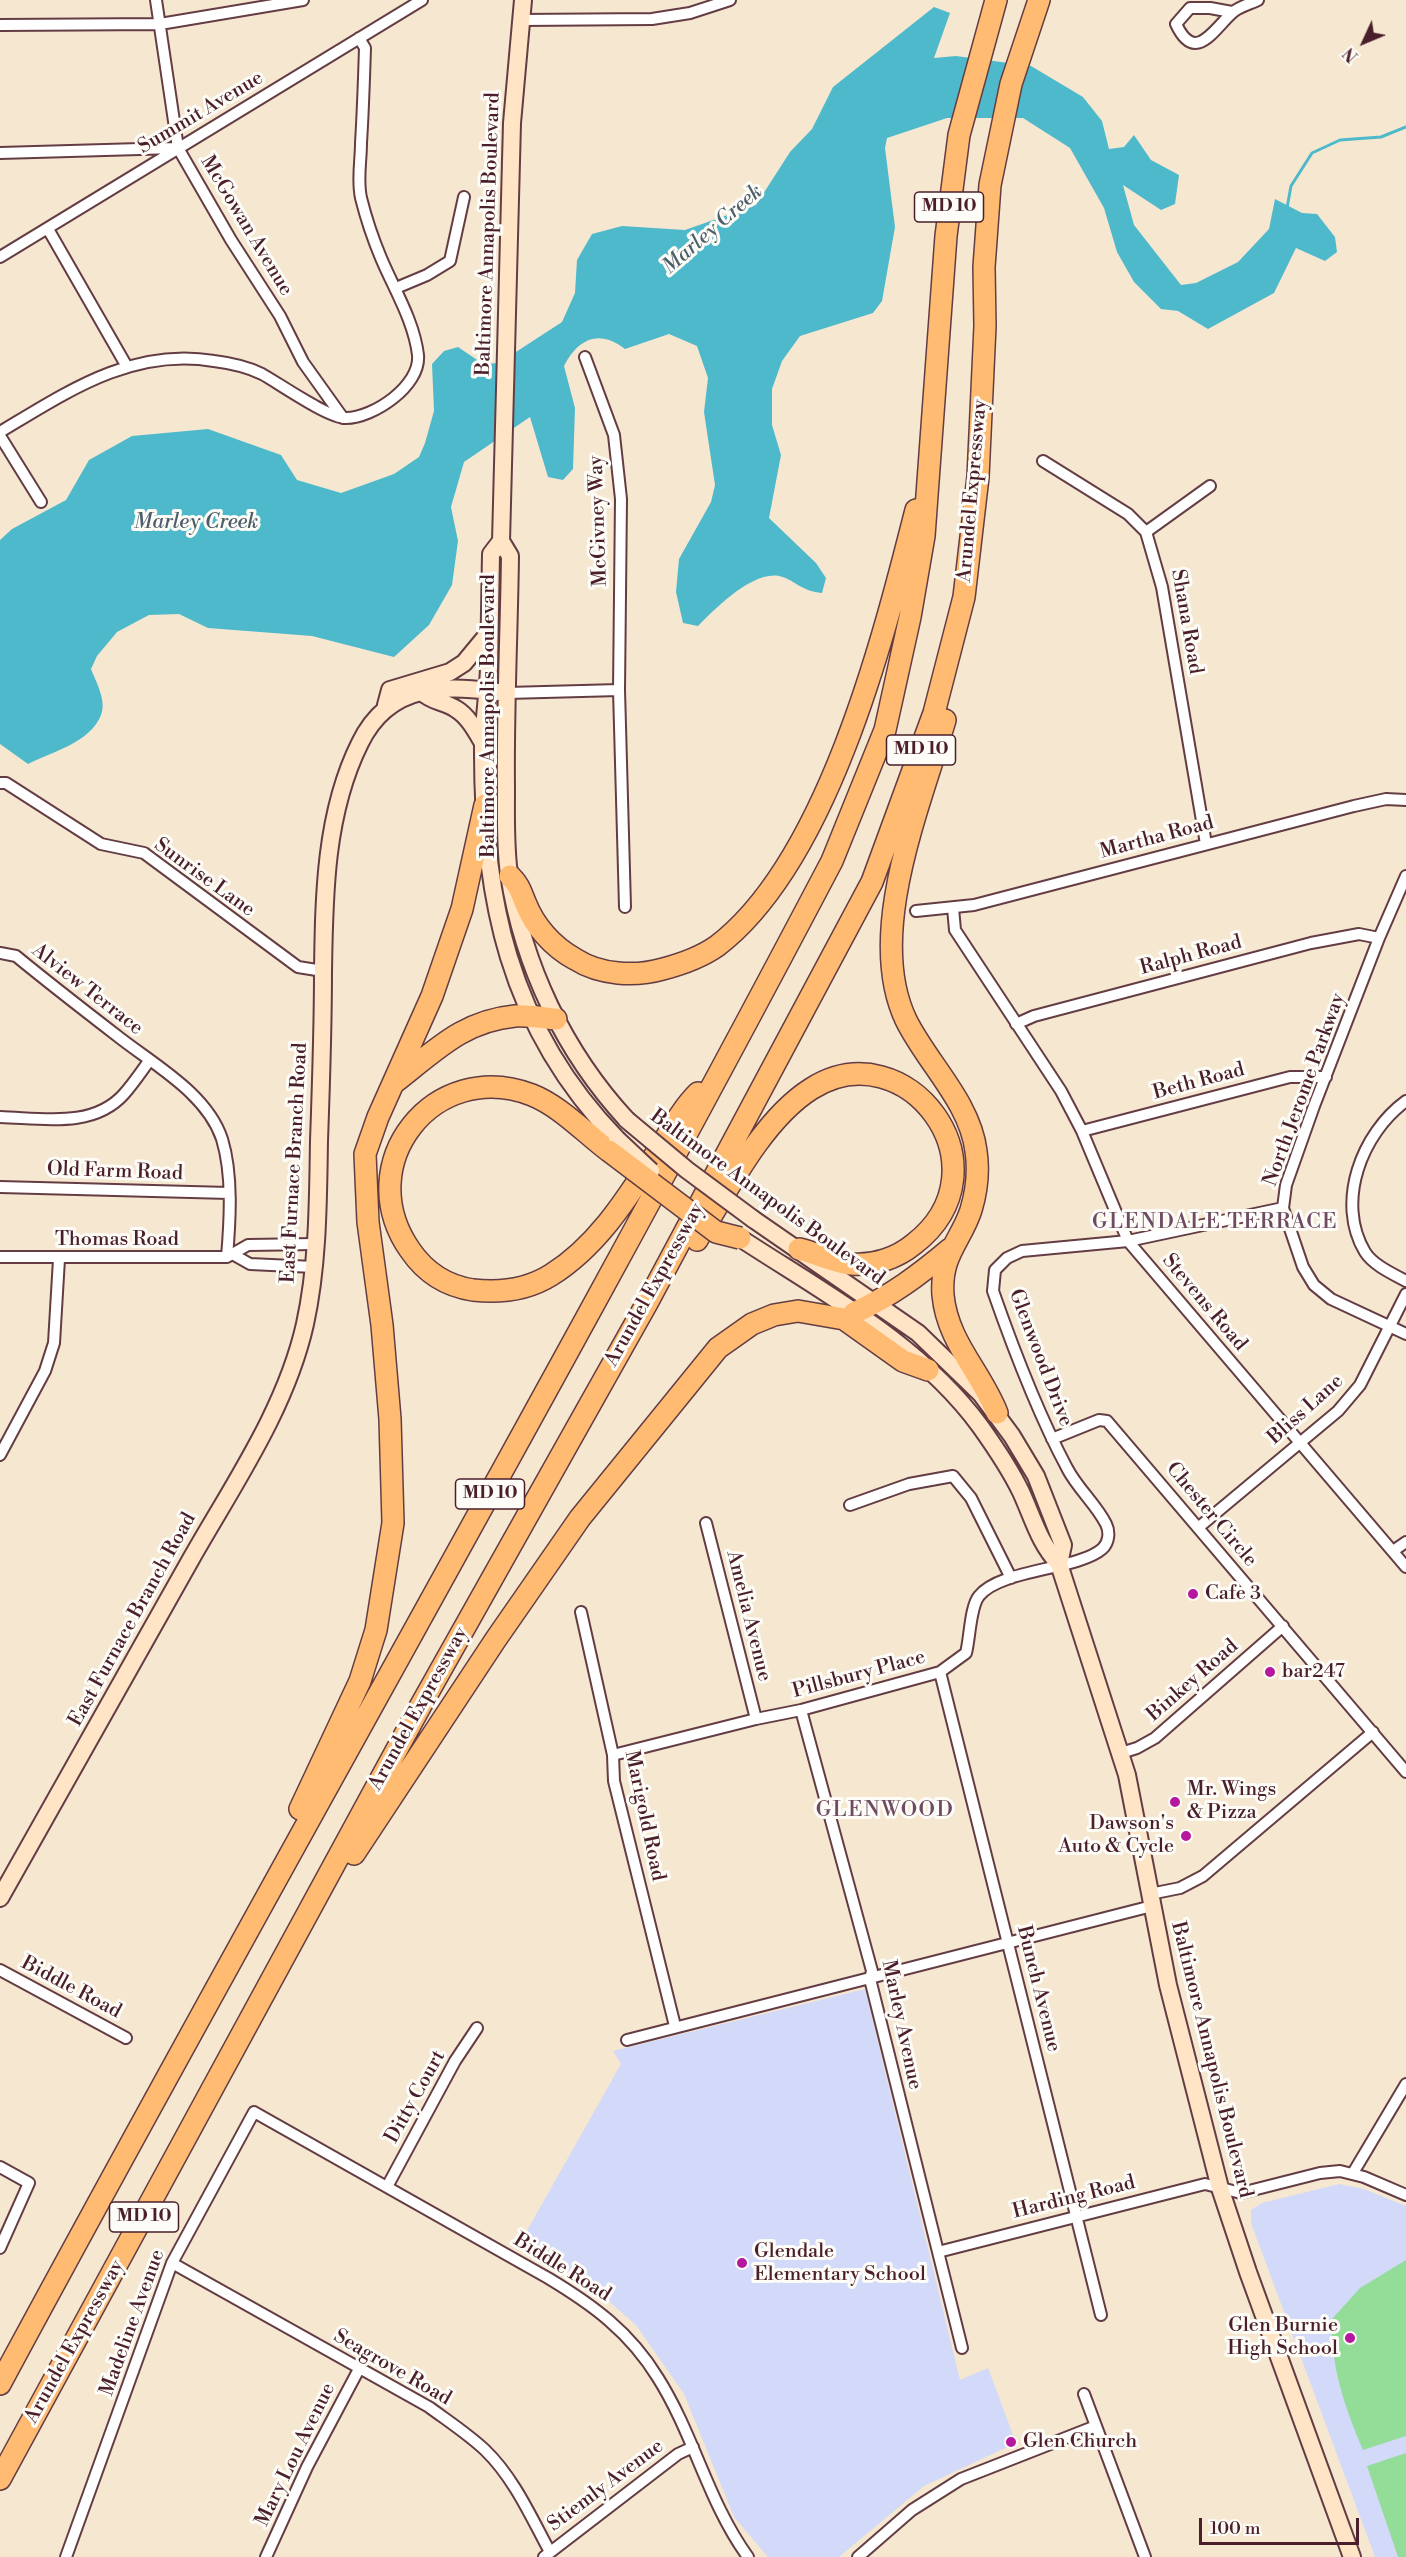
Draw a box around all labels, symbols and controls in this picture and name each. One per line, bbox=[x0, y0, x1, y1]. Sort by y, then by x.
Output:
north arrow bbox=[1334, 12, 1394, 72]
text: N bbox=[1339, 43, 1363, 66]
street label: Summit Avenue bbox=[134, 66, 268, 160]
street label: Baltimore Annapolis Boulevard bbox=[472, 92, 506, 376]
street label: McGowan Avenue bbox=[195, 152, 297, 300]
water label: Marley Creek bbox=[658, 180, 768, 280]
road number: MD 10 bbox=[914, 192, 984, 222]
street label: Arundel Expressway bbox=[953, 399, 993, 583]
street label: McGivney Way bbox=[585, 455, 613, 587]
water label: Marley Creek bbox=[134, 510, 258, 536]
street label: Shana Road bbox=[1165, 568, 1207, 676]
street label: Baltimore Annapolis Boulevard bbox=[477, 574, 501, 858]
road number: MD 10 bbox=[886, 735, 956, 765]
street label: Martha Road bbox=[1097, 811, 1217, 865]
street label: Sunrise Lane bbox=[149, 833, 259, 923]
street label: Ralph Road bbox=[1138, 931, 1244, 981]
street label: Alview Terrace bbox=[27, 939, 147, 1041]
street label: North Jerome Parkway bbox=[1259, 990, 1351, 1190]
street label: East Furnace Branch Road bbox=[277, 1042, 313, 1284]
street label: Beth Road bbox=[1151, 1058, 1247, 1106]
street label: Baltimore Annapolis Boulevard bbox=[645, 1105, 889, 1291]
street label: Old Farm Road bbox=[47, 1158, 183, 1186]
street label: Arundel Expressway bbox=[600, 1199, 710, 1371]
district label: GLENDALE TERRACE bbox=[1092, 1210, 1338, 1236]
street label: Thomas Road bbox=[55, 1228, 179, 1252]
street label: Stevens Road bbox=[1156, 1250, 1252, 1356]
street label: Glenwood Drive bbox=[1003, 1286, 1077, 1430]
street label: Bliss Lane bbox=[1263, 1370, 1349, 1450]
street label: Chester Circle bbox=[1160, 1458, 1262, 1572]
road number: MD 10 bbox=[456, 1479, 524, 1509]
street label: East Furnace Branch Road bbox=[64, 1509, 202, 1731]
street label: Amelia Avenue bbox=[720, 1548, 776, 1684]
place label: Cafe 3 bbox=[1205, 1582, 1261, 1606]
marker: Cafe 3 bbox=[1186, 1587, 1200, 1601]
street label: Arundel Expressway bbox=[364, 1623, 474, 1795]
street label: Binkey Road bbox=[1142, 1635, 1244, 1727]
street label: Pillsbury Place bbox=[790, 1646, 928, 1704]
place label: bar247 bbox=[1282, 1660, 1345, 1684]
marker: bar247 bbox=[1263, 1665, 1277, 1679]
street label: Marigold Road bbox=[618, 1749, 670, 1883]
place label: Mr. Wings & Pizza bbox=[1187, 1778, 1276, 1825]
marker: Mr. Wings & Pizza bbox=[1168, 1795, 1182, 1809]
district label: GLENWOOD bbox=[816, 1798, 954, 1824]
place label: Dawson's Auto & Cycle bbox=[1058, 1812, 1174, 1859]
marker: Dawson's Auto & Cycle bbox=[1179, 1829, 1193, 1843]
street label: Baltimore Annapolis Boulevard bbox=[1165, 1920, 1257, 2200]
street label: Bunch Avenue bbox=[1011, 1923, 1065, 2055]
street label: Biddle Road bbox=[17, 1952, 125, 2024]
street label: Marley Avenue bbox=[876, 1958, 926, 2092]
street label: Ditty Court bbox=[381, 2046, 451, 2148]
street label: Harding Road bbox=[1010, 2171, 1138, 2225]
road number: MD 10 bbox=[110, 2202, 178, 2232]
street label: Biddle Road bbox=[509, 2229, 615, 2307]
place label: Glendale Elementary School bbox=[754, 2240, 926, 2287]
street label: Madeline Avenue bbox=[95, 2247, 171, 2399]
street label: Arundel Expressway bbox=[20, 2256, 130, 2428]
marker: Glendale Elementary School bbox=[735, 2256, 749, 2270]
place label: Glen Burnie High School bbox=[1227, 2314, 1338, 2361]
street label: Seagrove Road bbox=[329, 2325, 455, 2411]
marker: Glen Burnie High School bbox=[1343, 2331, 1357, 2345]
street label: Mary Lou Avenue bbox=[251, 2379, 341, 2531]
place label: Glen Church bbox=[1023, 2430, 1137, 2454]
street label: Stiemly Avenue bbox=[543, 2435, 669, 2537]
marker: Glen Church bbox=[1004, 2435, 1018, 2449]
scale bar bbox=[1202, 2506, 1362, 2544]
text: 100 m bbox=[1210, 2517, 1261, 2540]

